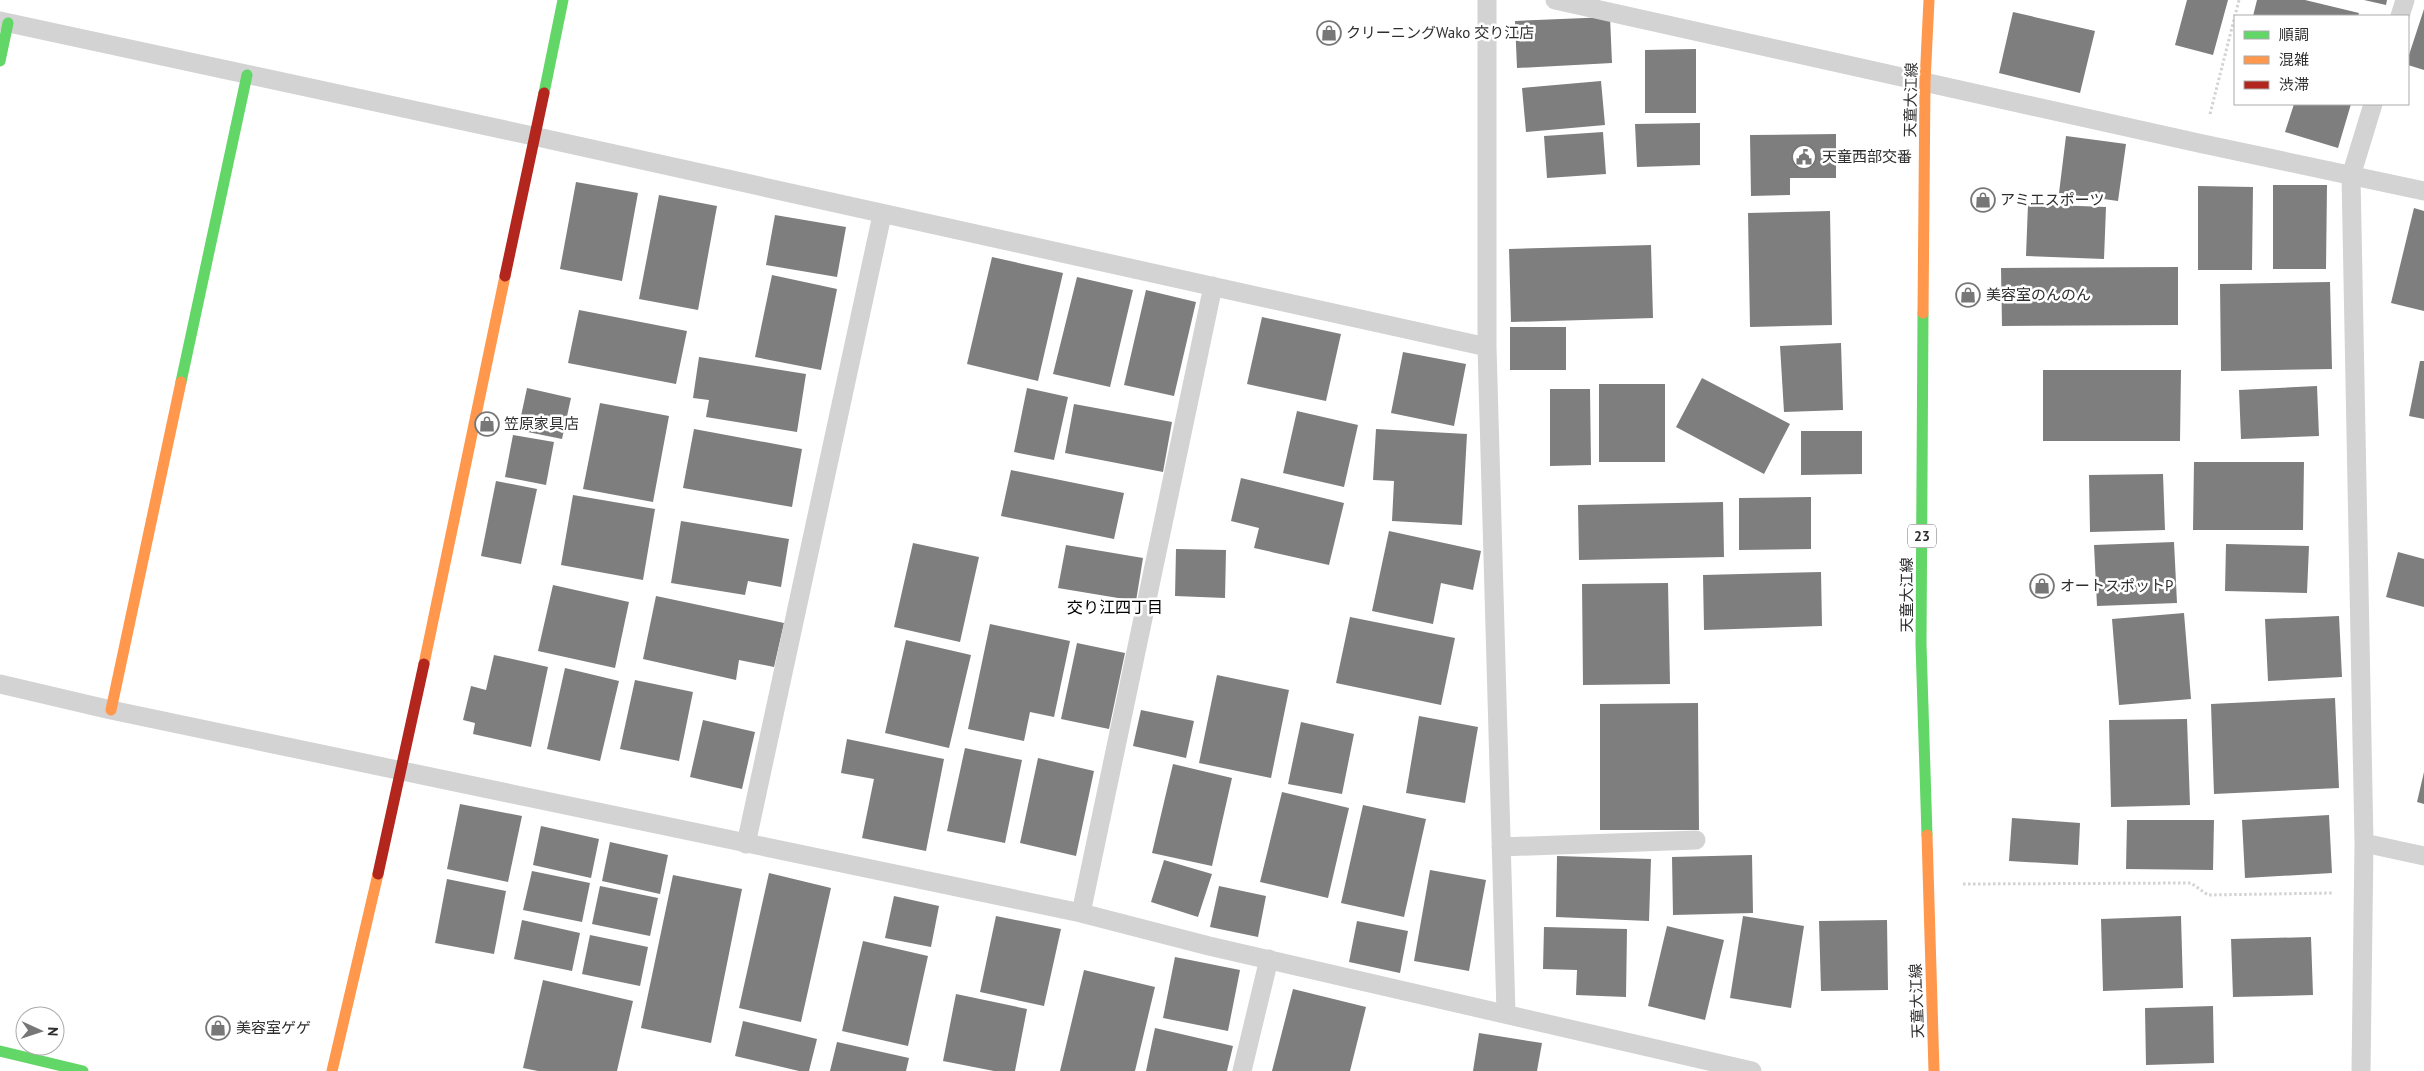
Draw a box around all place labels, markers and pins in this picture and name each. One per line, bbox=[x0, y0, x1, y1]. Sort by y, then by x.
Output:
shop icon: クリーニングWako 交り江店 bbox=[1316, 20, 1342, 46]
place label: クリーニングWako 交り江店 bbox=[1346, 23, 1534, 42]
public building icon: 天童西部交番 bbox=[1791, 144, 1817, 170]
place label: 天童西部交番 bbox=[1822, 147, 1912, 166]
shop icon: アミエスポーツ bbox=[1970, 187, 1996, 213]
place label: アミエスポーツ bbox=[2000, 190, 2104, 209]
shop icon: 美容室のんのん bbox=[1955, 282, 1981, 308]
place label: 美容室のんのん bbox=[1986, 285, 2091, 304]
shop icon: 笠原家具店 bbox=[474, 411, 500, 437]
place label: 笠原家具店 bbox=[504, 414, 579, 433]
shop icon: オートスポットP bbox=[2029, 573, 2055, 599]
place label: オートスポットP bbox=[2060, 576, 2173, 595]
shop icon: 美容室ゲゲ bbox=[205, 1015, 231, 1041]
place label: 美容室ゲゲ bbox=[236, 1018, 311, 1037]

